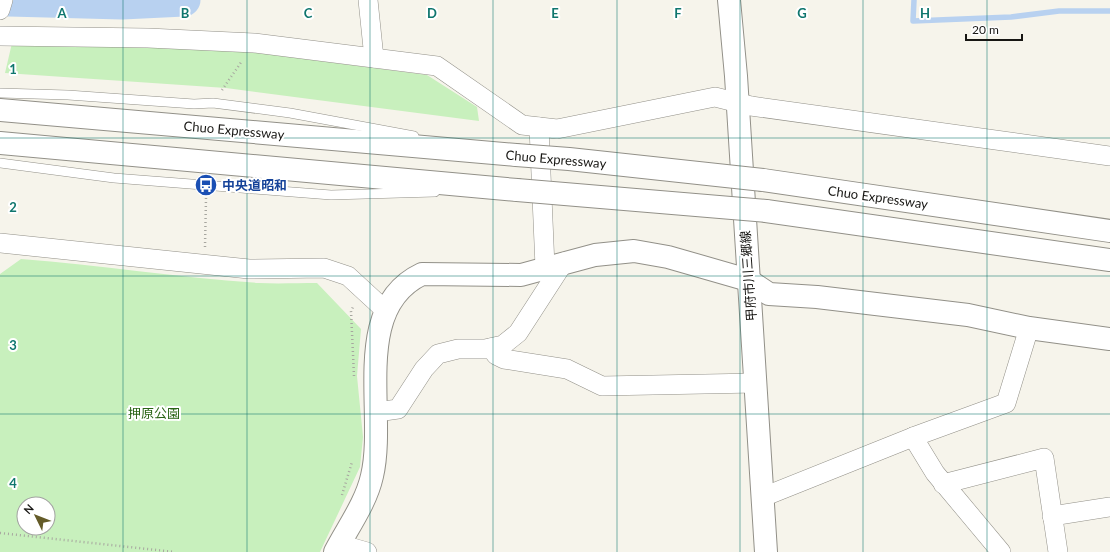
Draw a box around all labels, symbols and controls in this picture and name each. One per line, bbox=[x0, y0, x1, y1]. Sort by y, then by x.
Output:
text: A bbox=[56, 5, 67, 21]
text: B bbox=[181, 5, 190, 21]
text: C bbox=[304, 5, 313, 21]
text: D bbox=[427, 5, 437, 21]
text: E bbox=[551, 5, 559, 21]
text: F bbox=[674, 5, 682, 21]
text: G bbox=[797, 5, 807, 21]
text: H bbox=[920, 5, 930, 21]
scale bar bbox=[966, 16, 1022, 42]
text: 20 m bbox=[972, 22, 999, 37]
text: 1 bbox=[9, 61, 17, 77]
street label: Chuo Expressway bbox=[183, 118, 285, 142]
street label: Chuo Expressway bbox=[505, 147, 607, 171]
bus stop icon: 中央道昭和 bbox=[193, 172, 219, 198]
place label: 中央道昭和 bbox=[222, 177, 287, 193]
street label: Chuo Expressway bbox=[827, 182, 929, 212]
text: 2 bbox=[9, 199, 17, 215]
street label: 甲府市川三郷線 bbox=[737, 230, 759, 322]
text: 3 bbox=[9, 337, 17, 353]
park label: 押原公園 bbox=[128, 405, 180, 421]
text: 4 bbox=[9, 475, 17, 491]
north arrow bbox=[16, 496, 56, 536]
text: N bbox=[21, 501, 36, 516]

